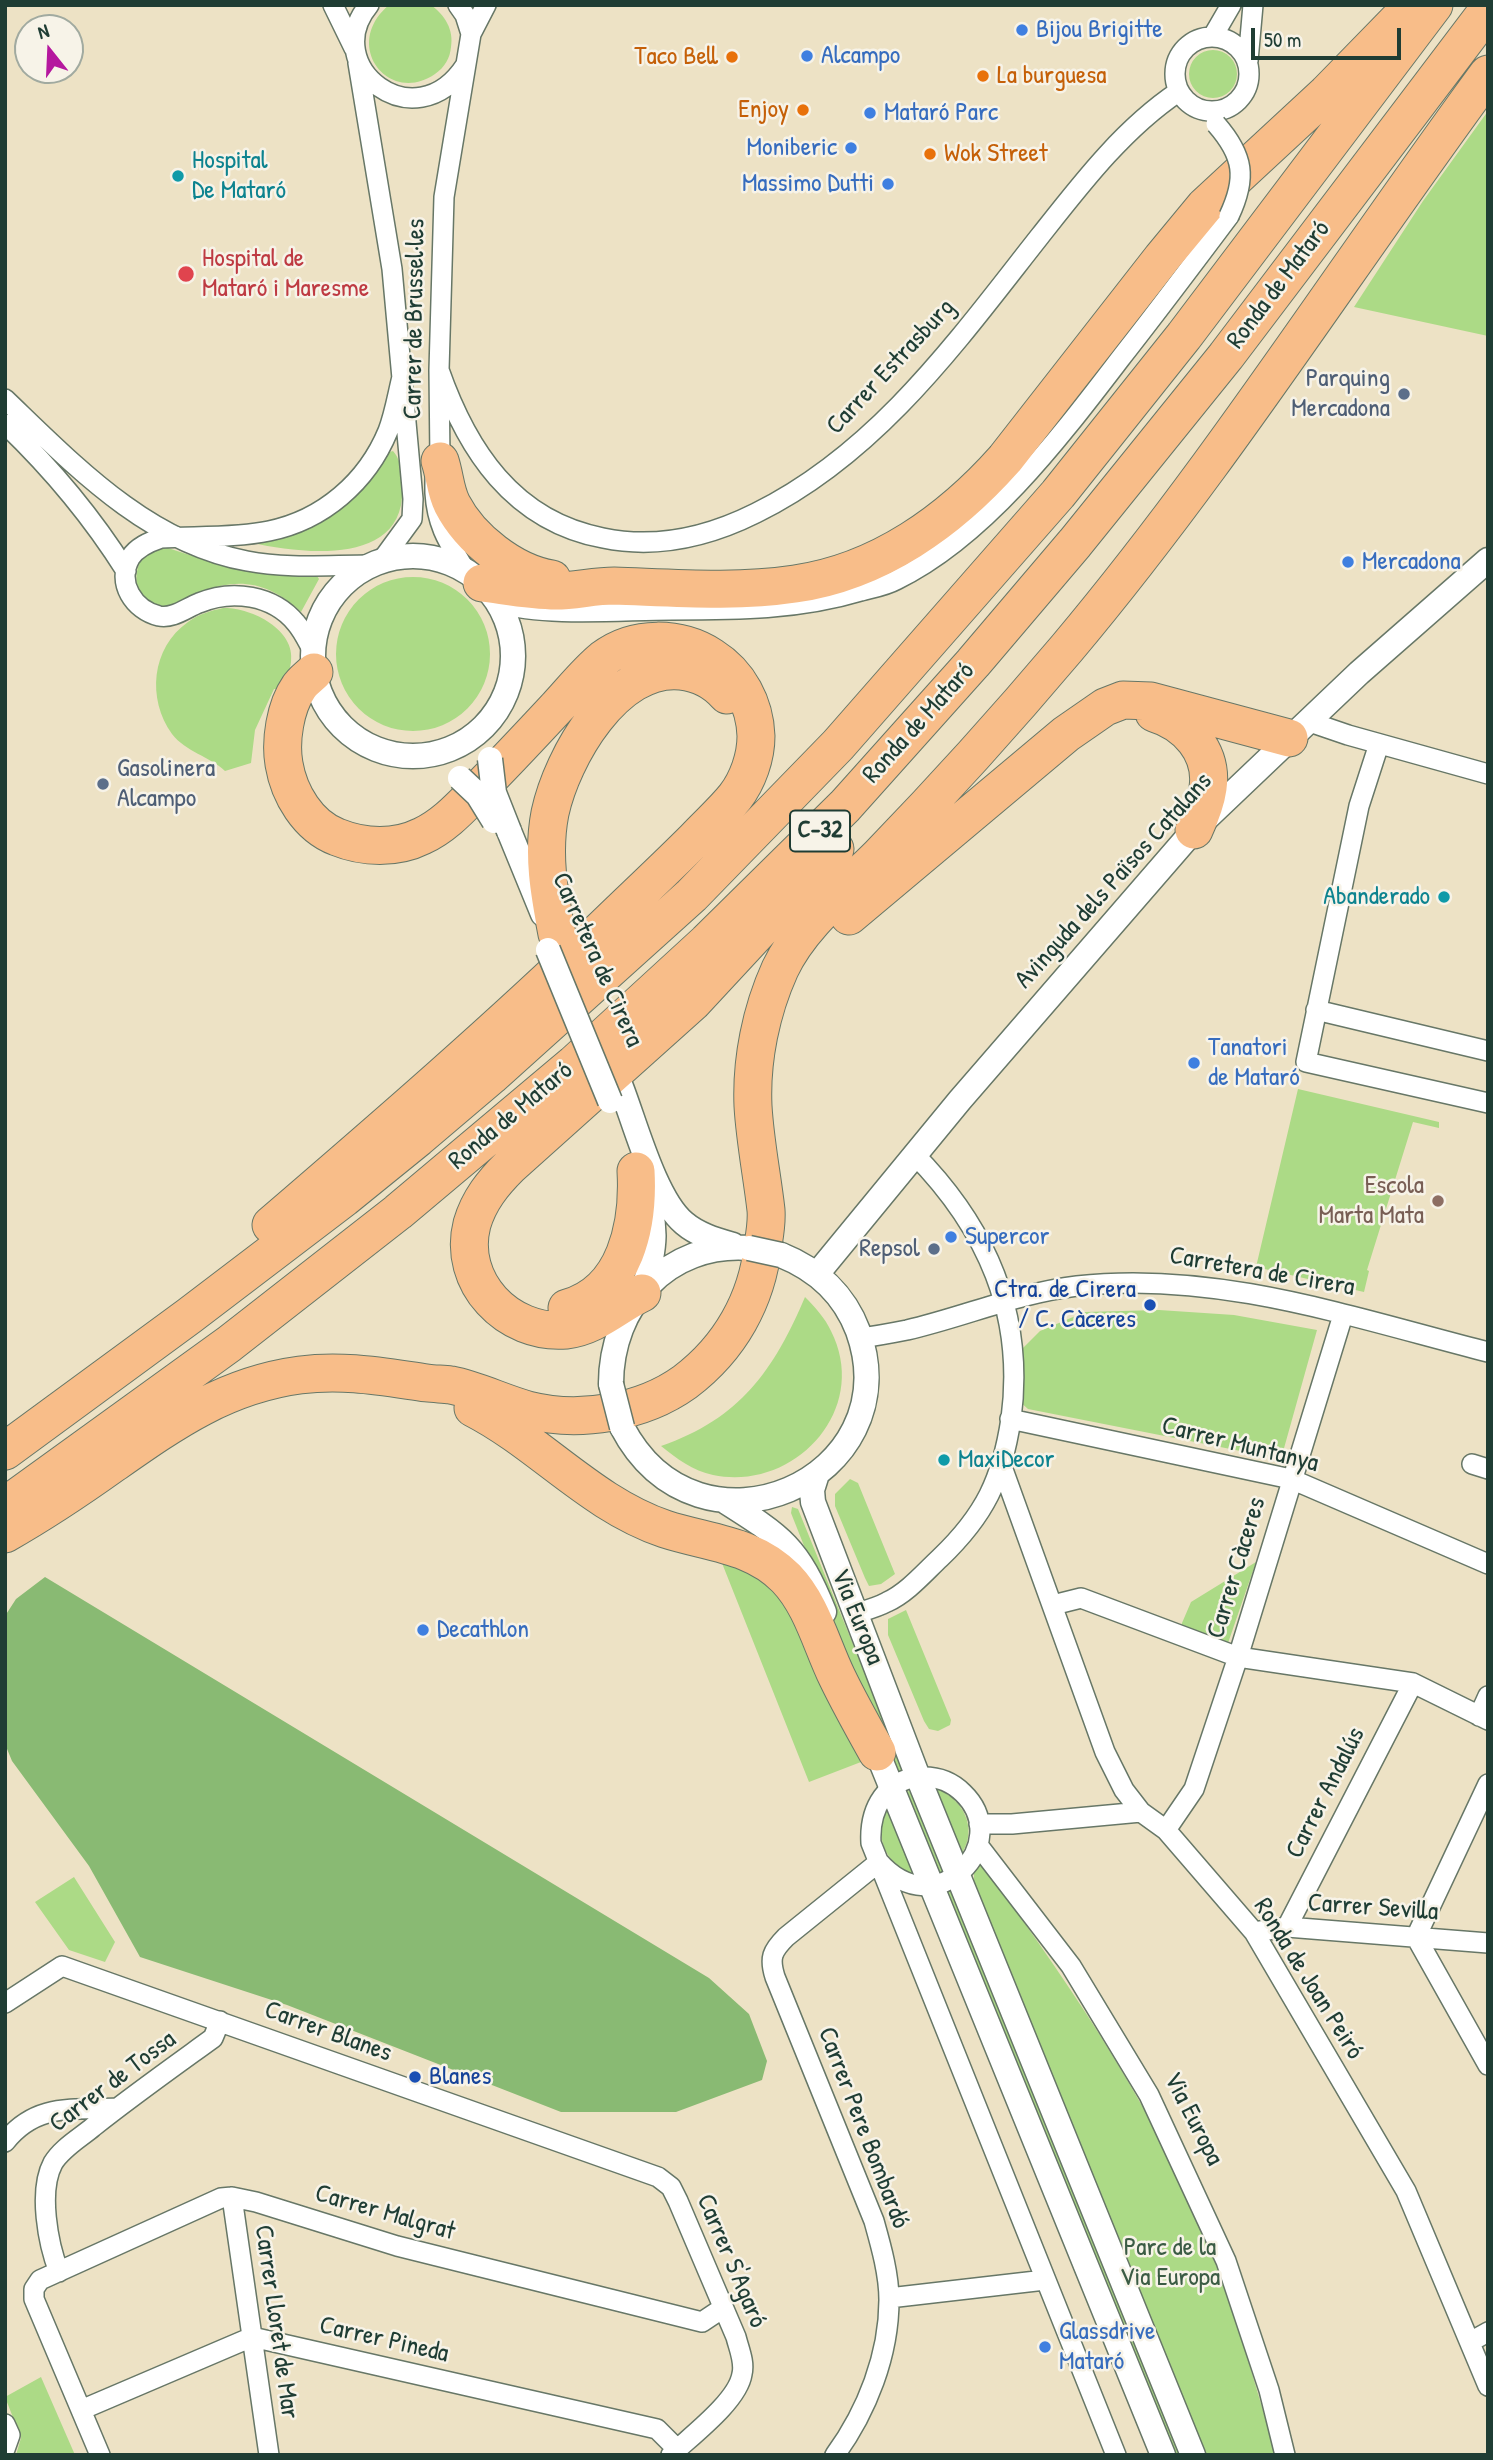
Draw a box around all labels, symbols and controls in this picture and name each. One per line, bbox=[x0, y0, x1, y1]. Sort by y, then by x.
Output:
north arrow bbox=[14, 14, 84, 84]
place label: Bijou Brigitte bbox=[1036, 14, 1163, 46]
scale bar bbox=[1255, 14, 1406, 58]
text: N bbox=[34, 17, 52, 45]
marker: Bijou Brigitte bbox=[1014, 22, 1030, 38]
text: 50 m bbox=[1264, 25, 1301, 54]
place label: Alcampo bbox=[821, 40, 900, 72]
place label: Taco Bell bbox=[634, 41, 718, 73]
marker: Alcampo bbox=[799, 48, 815, 64]
marker: Taco Bell bbox=[724, 49, 740, 65]
place label: La burguesa bbox=[997, 60, 1106, 92]
marker: La burguesa bbox=[975, 68, 991, 84]
place label: Enjoy bbox=[738, 94, 789, 126]
place label: Mataró Parc bbox=[884, 97, 998, 129]
marker: Enjoy bbox=[795, 102, 811, 118]
marker: Mataró Parc bbox=[862, 105, 878, 121]
place label: Moniberic bbox=[746, 132, 837, 164]
place label: Wok Street bbox=[944, 138, 1048, 170]
marker: Moniberic bbox=[843, 140, 859, 156]
place label: Hospital De Mataró bbox=[192, 145, 286, 206]
marker: Wok Street bbox=[922, 146, 938, 162]
marker: Hospital De Mataró bbox=[170, 168, 186, 184]
place label: Massimo Dutti bbox=[742, 168, 874, 200]
marker: Massimo Dutti bbox=[880, 176, 896, 192]
street label: Ronda de Mataró bbox=[1221, 215, 1337, 355]
street label: Carrer de Brussel·les bbox=[398, 218, 432, 420]
place label: Hospital de Mataró i Maresme bbox=[202, 243, 369, 304]
marker: Hospital de Mataró i Maresme bbox=[176, 264, 196, 284]
street label: Carrer Estrasburg bbox=[820, 293, 962, 441]
place label: Parquing Mercadona bbox=[1291, 363, 1390, 424]
marker: Parquing Mercadona bbox=[1396, 386, 1412, 402]
place label: Mercadona bbox=[1362, 546, 1461, 578]
marker: Mercadona bbox=[1340, 554, 1356, 570]
street label: Ronda de Mataró bbox=[857, 656, 981, 790]
place label: Gasolinera Alcampo bbox=[117, 753, 215, 814]
street label: Avinguda dels Països Catalans bbox=[1009, 767, 1219, 995]
marker: Gasolinera Alcampo bbox=[95, 776, 111, 792]
road number: C-32 bbox=[790, 810, 850, 852]
street label: Carretera de Cirera bbox=[545, 868, 649, 1052]
place label: Abanderado bbox=[1323, 881, 1430, 913]
marker: Abanderado bbox=[1436, 889, 1452, 905]
place label: Tanatori de Mataró bbox=[1208, 1032, 1300, 1094]
street label: Ronda de Mataró bbox=[443, 1055, 579, 1177]
marker: Tanatori de Mataró bbox=[1186, 1055, 1202, 1071]
place label: Escola Marta Mata bbox=[1318, 1170, 1424, 1232]
marker: Escola Marta Mata bbox=[1430, 1193, 1446, 1209]
place label: Supercor bbox=[965, 1221, 1049, 1253]
marker: Supercor bbox=[943, 1229, 959, 1245]
place label: Repsol bbox=[859, 1233, 920, 1265]
street label: Carretera de Cirera bbox=[1167, 1240, 1357, 1304]
marker: Repsol bbox=[926, 1241, 942, 1257]
place label: Ctra. de Cirera / C. Càceres bbox=[994, 1274, 1136, 1336]
marker: Ctra. de Cirera / C. Càceres bbox=[1142, 1297, 1158, 1313]
street label: Carrer Muntanya bbox=[1158, 1410, 1322, 1480]
place label: MaxiDecor bbox=[958, 1444, 1054, 1476]
marker: MaxiDecor bbox=[936, 1452, 952, 1468]
street label: Carrer Càceres bbox=[1201, 1494, 1273, 1642]
street label: Via Europa bbox=[824, 1565, 890, 1669]
place label: Decathlon bbox=[437, 1614, 529, 1646]
marker: Decathlon bbox=[415, 1622, 431, 1638]
street label: Carrer Andalús bbox=[1280, 1722, 1372, 1864]
street label: Carrer Sevilla bbox=[1307, 1888, 1439, 1928]
street label: Ronda de Joan Peiró bbox=[1246, 1893, 1370, 2065]
street label: Carrer Blanes bbox=[260, 1995, 396, 2069]
street label: Carrer Pere Bombardó bbox=[810, 2023, 916, 2233]
street label: Carrer de Tossa bbox=[44, 2024, 182, 2140]
place label: Blanes bbox=[429, 2061, 491, 2093]
street label: Via Europa bbox=[1156, 2067, 1230, 2171]
marker: Blanes bbox=[407, 2069, 423, 2085]
street label: Carrer Malgrat bbox=[311, 2178, 459, 2248]
street label: Carrer S'Agaró bbox=[689, 2190, 773, 2332]
street label: Carrer Lloret de Mar bbox=[247, 2223, 305, 2421]
park label: Parc de la Via Europa bbox=[1120, 2232, 1220, 2294]
street label: Carrer Pineda bbox=[316, 2310, 452, 2370]
place label: Glassdrive Mataró bbox=[1059, 2316, 1155, 2378]
marker: Glassdrive Mataró bbox=[1037, 2339, 1053, 2355]

